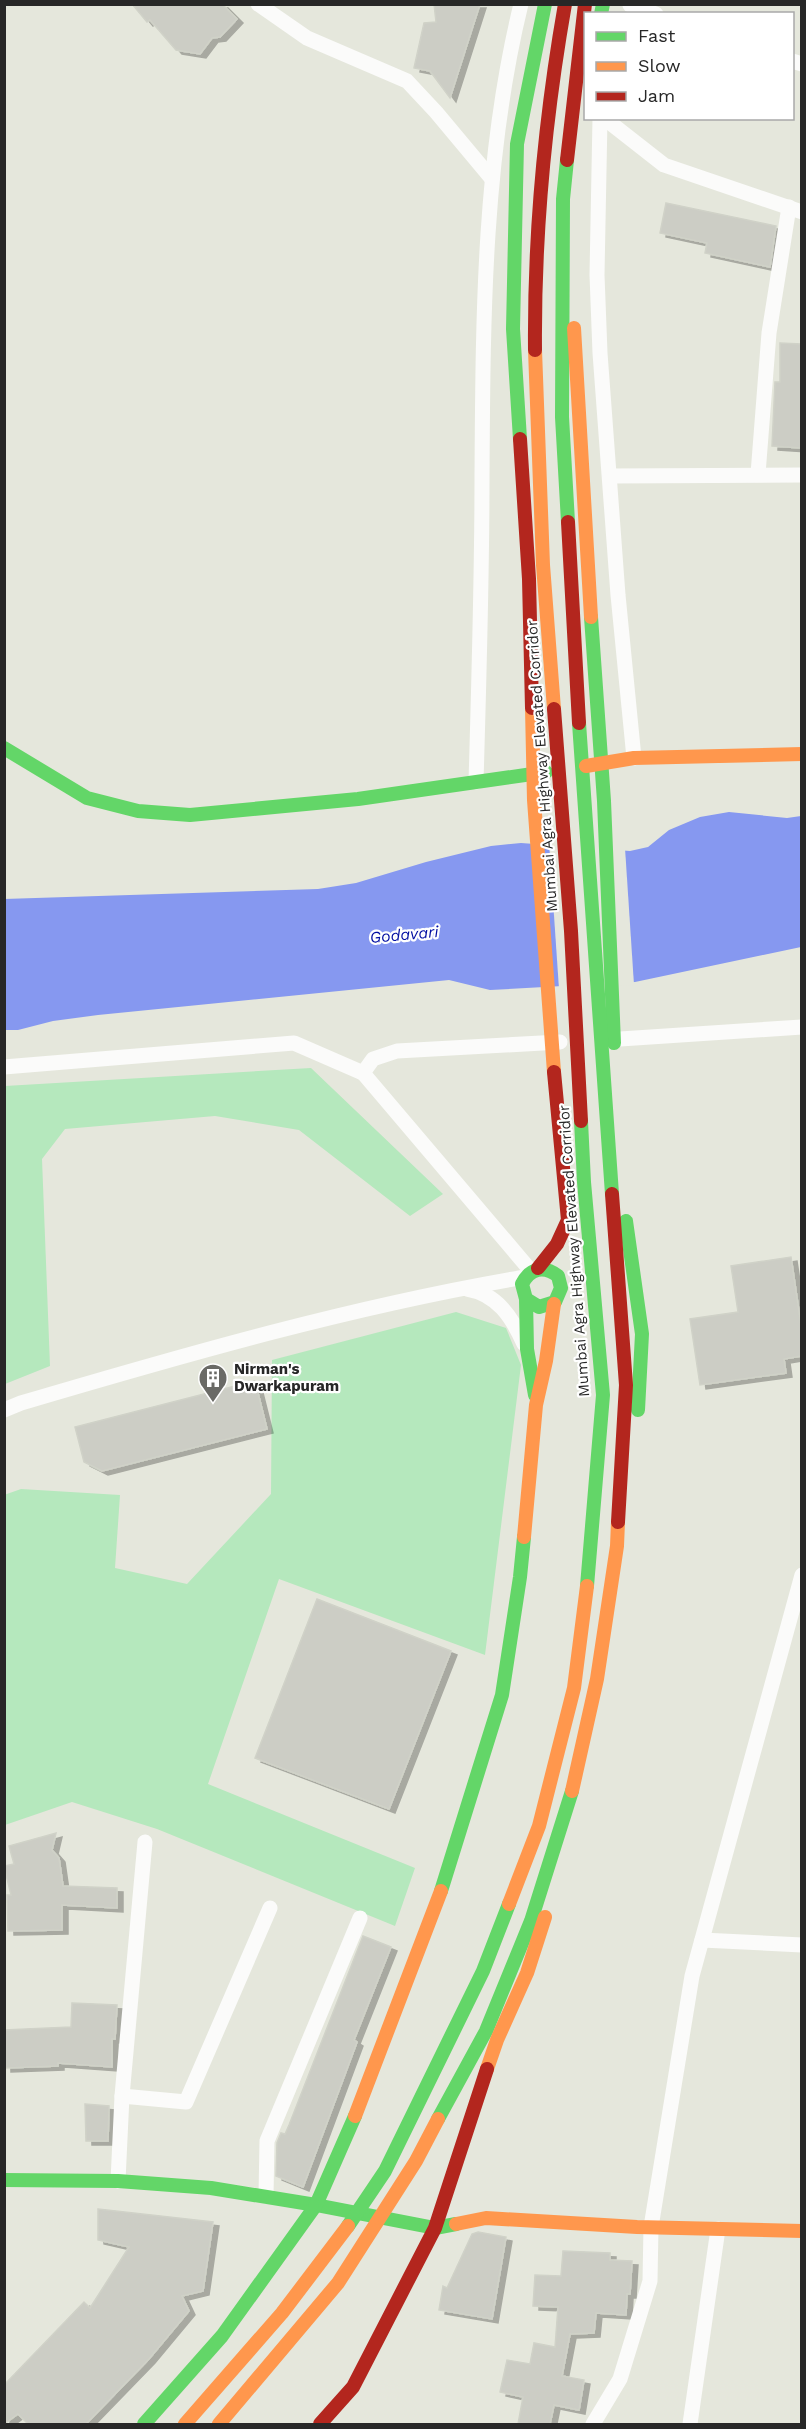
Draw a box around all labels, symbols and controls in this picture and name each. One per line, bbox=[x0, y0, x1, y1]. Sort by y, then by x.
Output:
legend bbox=[584, 12, 794, 120]
text: Fast bbox=[638, 25, 676, 46]
text: Slow bbox=[638, 55, 681, 76]
text: Jam bbox=[638, 85, 675, 106]
street label: Mumbai Agra Highway Elevated Corridor bbox=[523, 619, 561, 913]
water label: Godavari bbox=[369, 922, 440, 947]
street label: Mumbai Agra Highway Elevated Corridor bbox=[555, 1104, 593, 1398]
place label: Nirman's Dwarkapuram bbox=[234, 1360, 339, 1395]
building icon: Nirman's Dwarkapuram bbox=[197, 1362, 229, 1404]

